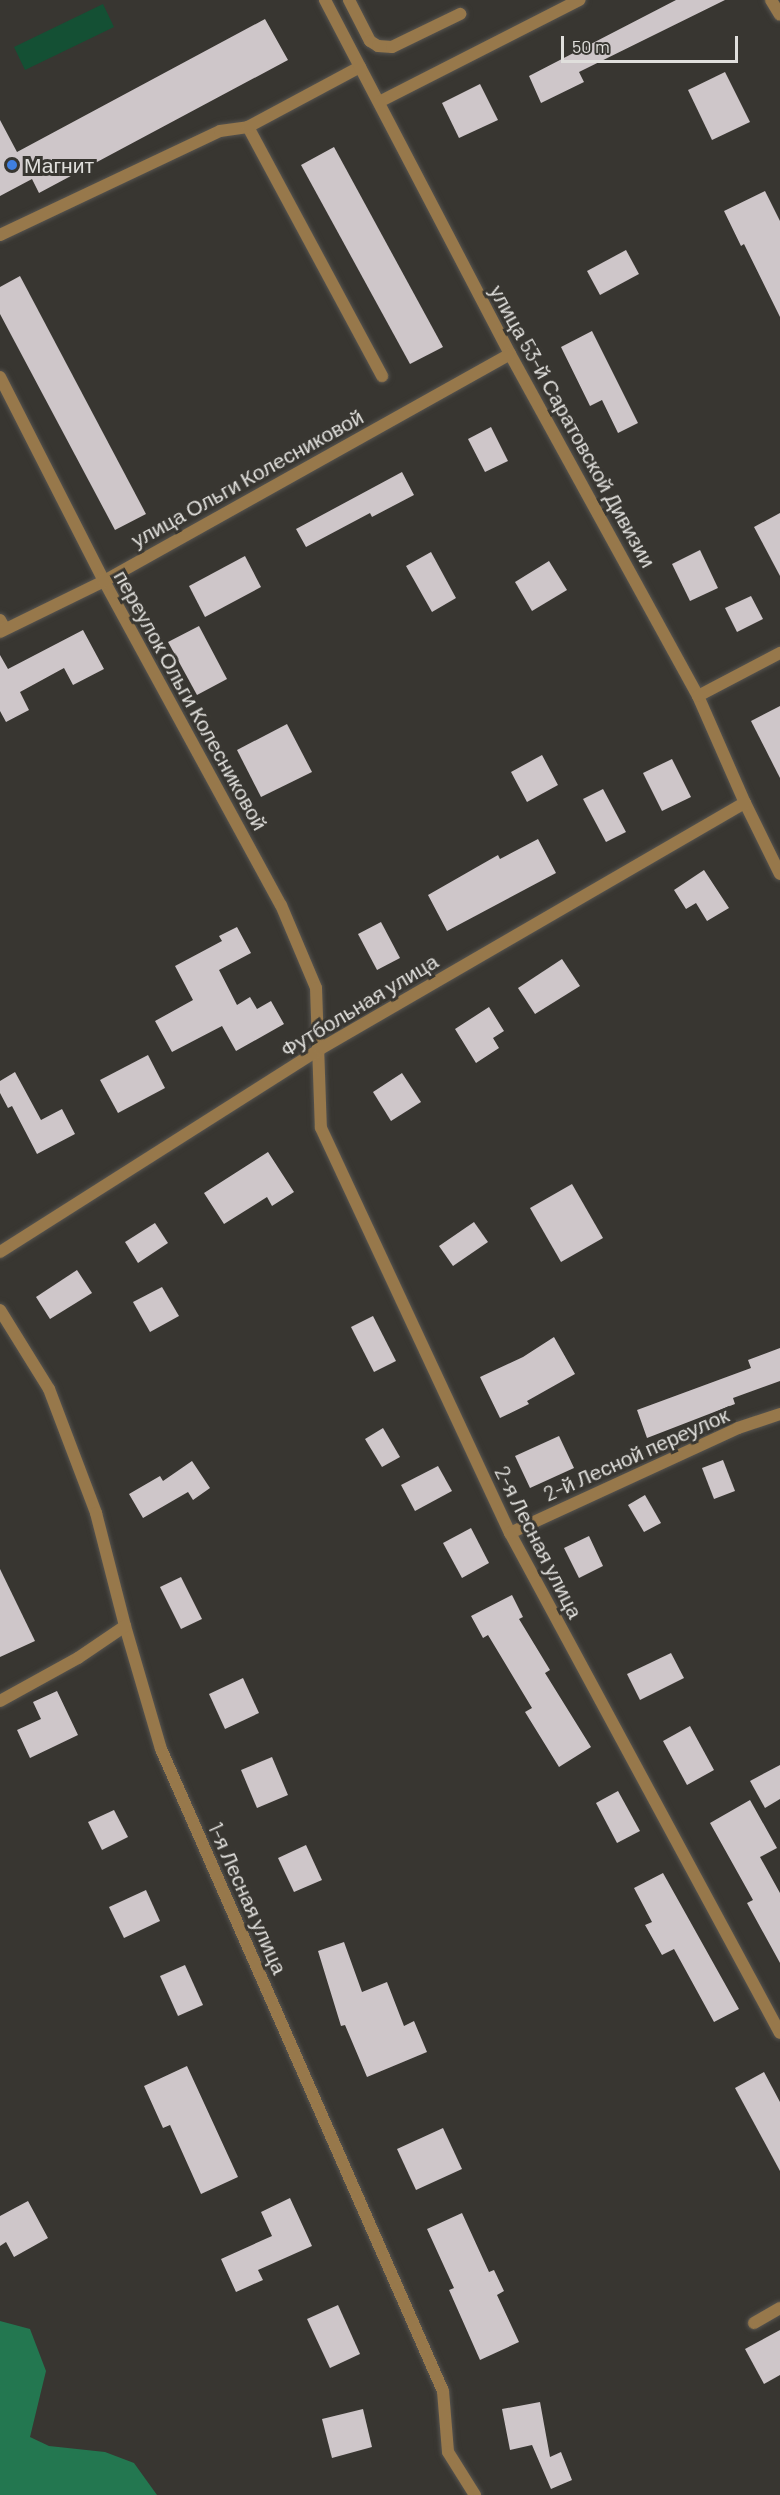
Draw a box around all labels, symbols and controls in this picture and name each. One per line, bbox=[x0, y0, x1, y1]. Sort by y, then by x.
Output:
scale bar bbox=[564, 24, 741, 62]
text: 50 m bbox=[572, 35, 610, 57]
place label: Магнит bbox=[24, 152, 94, 178]
marker: Магнит bbox=[5, 158, 19, 172]
street label: улица 53-й Саратовской Дивизии bbox=[485, 280, 661, 572]
street label: улица Ольги Колесниковой bbox=[127, 404, 367, 552]
street label: переулок Ольги Колесниковой bbox=[109, 566, 273, 834]
street label: Футбольная улица bbox=[276, 948, 442, 1062]
street label: 2-й Лесной переулок bbox=[539, 1402, 733, 1506]
street label: 2-я Лесная улица bbox=[490, 1462, 588, 1622]
street label: 1-я Лесная улица bbox=[203, 1818, 293, 1978]

